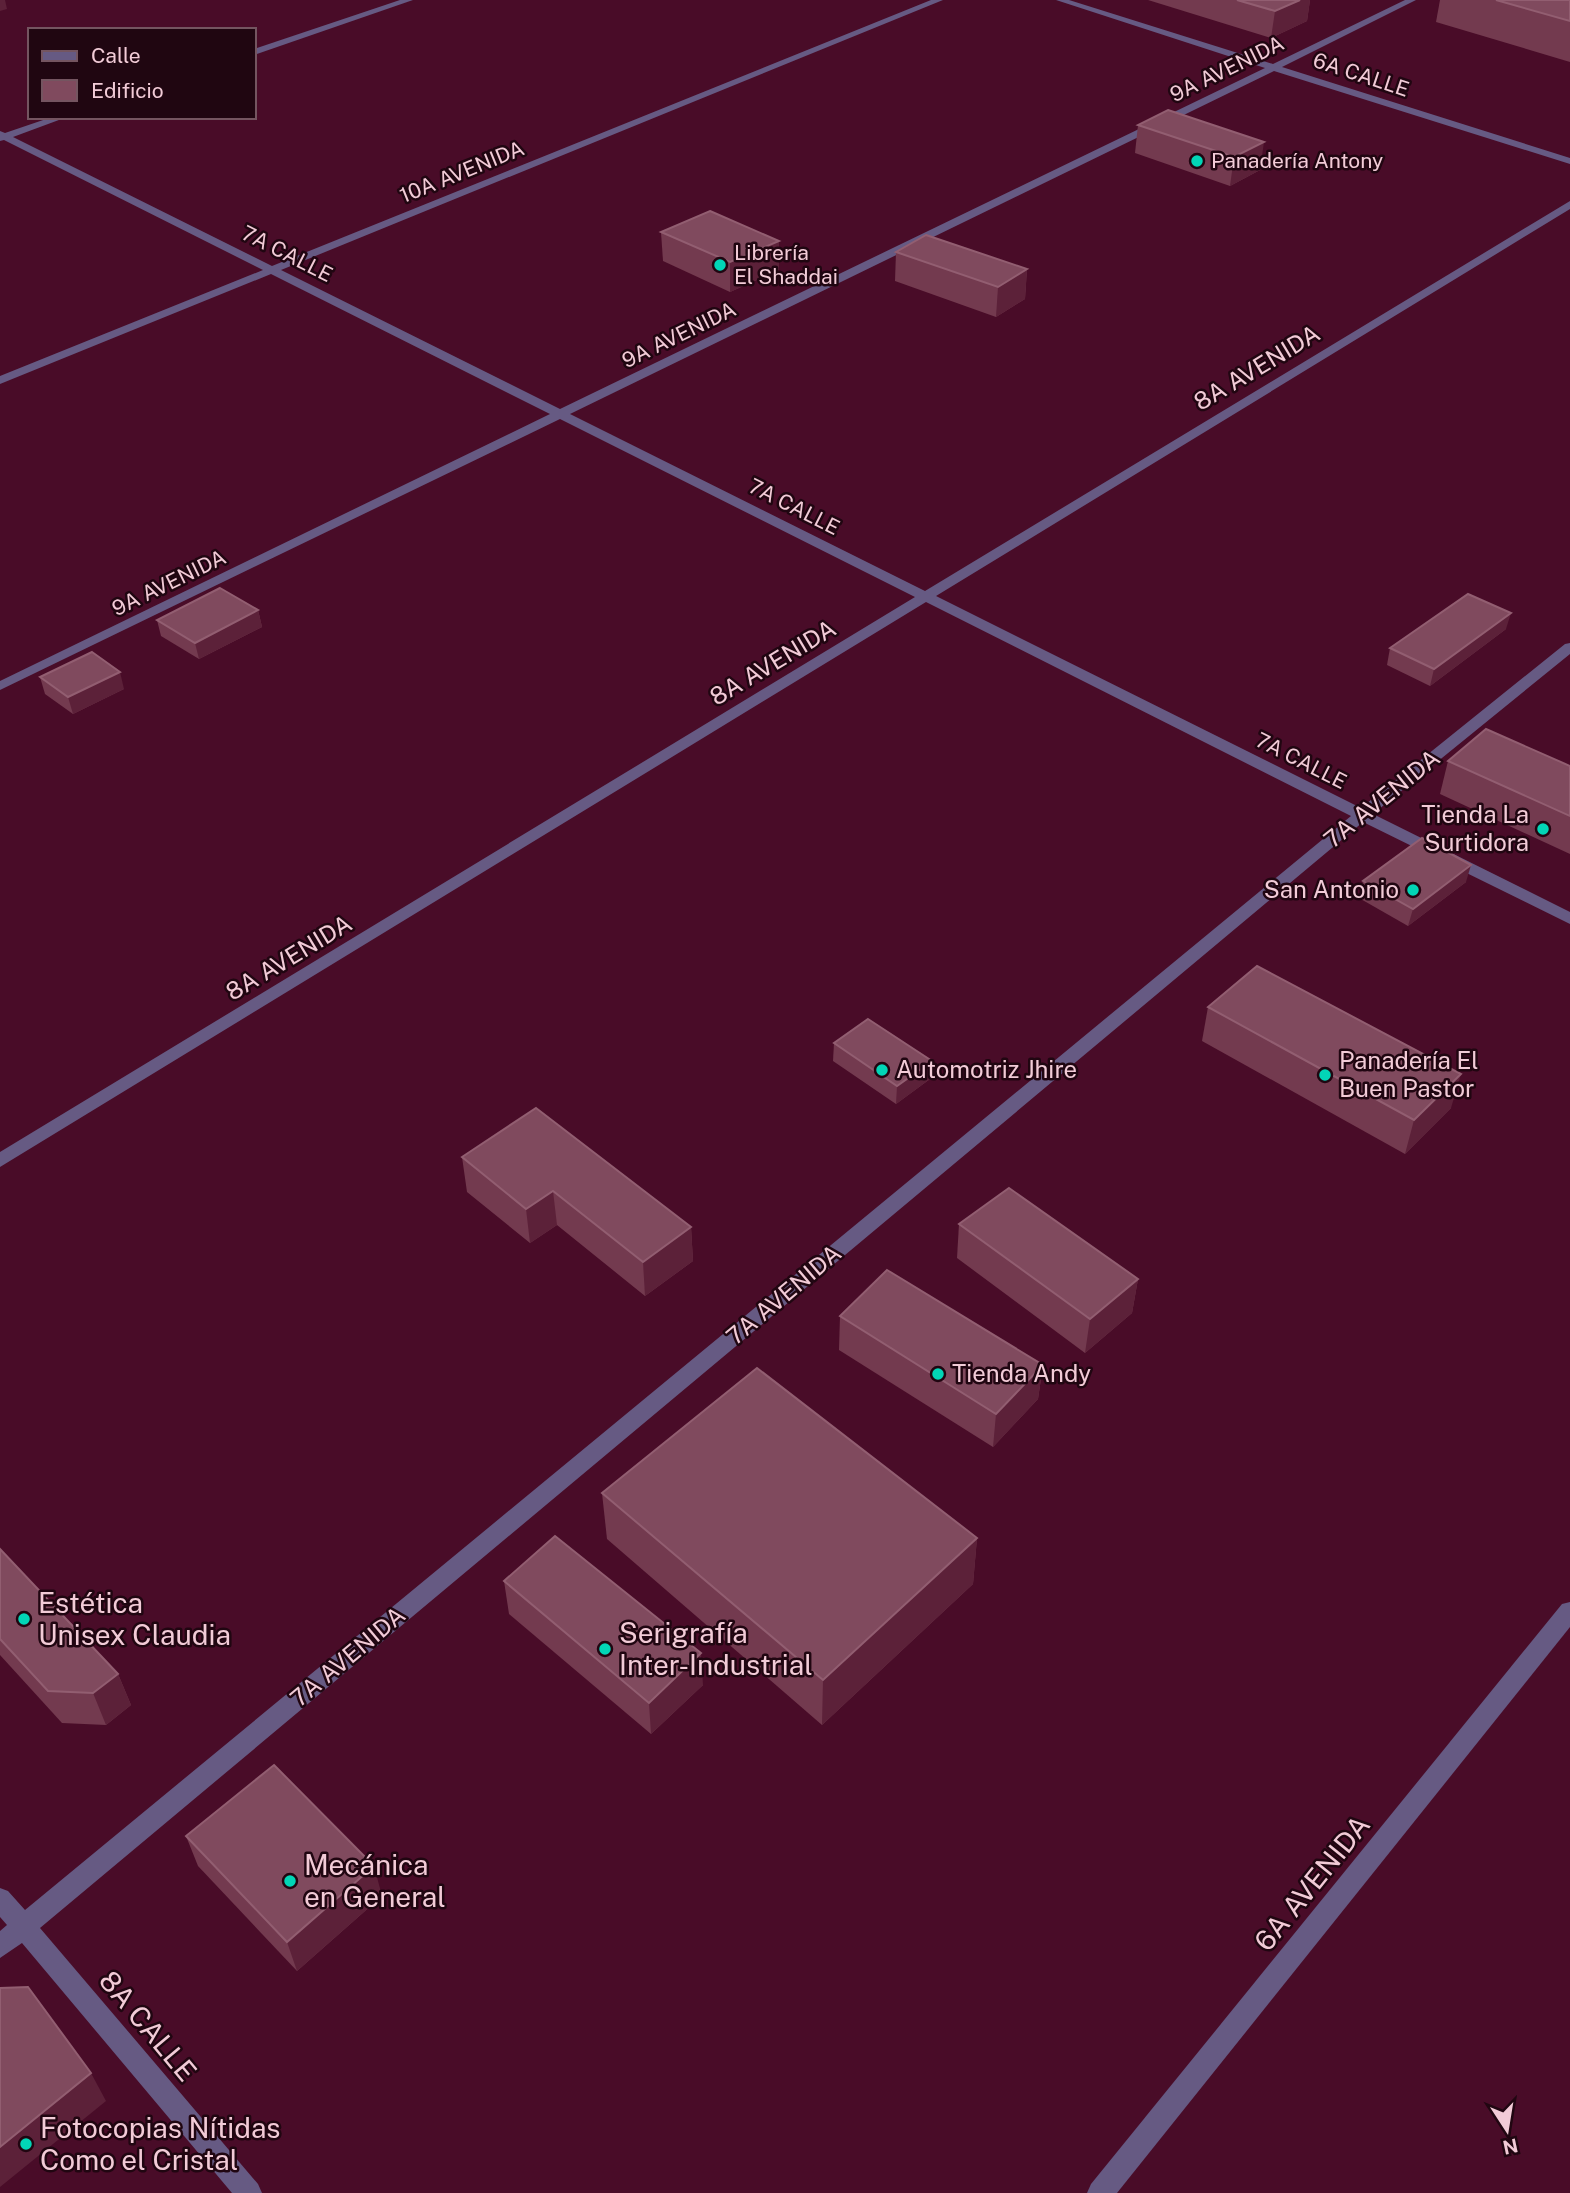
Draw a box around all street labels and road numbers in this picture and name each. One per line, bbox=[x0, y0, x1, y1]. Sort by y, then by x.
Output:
street label: 9A AVENIDA bbox=[1166, 30, 1288, 107]
street label: 6A CALLE bbox=[1310, 47, 1412, 102]
street label: 10A AVENIDA bbox=[396, 135, 528, 208]
street label: 7A CALLE bbox=[237, 220, 337, 287]
street label: 9A AVENIDA bbox=[618, 296, 740, 373]
street label: 8A AVENIDA bbox=[1189, 319, 1324, 416]
street label: 7A CALLE bbox=[744, 473, 844, 540]
street label: 9A AVENIDA bbox=[108, 544, 230, 621]
street label: 8A AVENIDA bbox=[705, 614, 840, 711]
street label: 7A CALLE bbox=[1251, 727, 1351, 794]
street label: 7A AVENIDA bbox=[1318, 743, 1445, 853]
street label: 8A AVENIDA bbox=[221, 909, 356, 1006]
street label: 7A AVENIDA bbox=[720, 1238, 846, 1350]
street label: 7A AVENIDA bbox=[284, 1600, 410, 1712]
street label: 6A AVENIDA bbox=[1247, 1808, 1376, 1957]
street label: 8A CALLE bbox=[93, 1964, 204, 2087]

